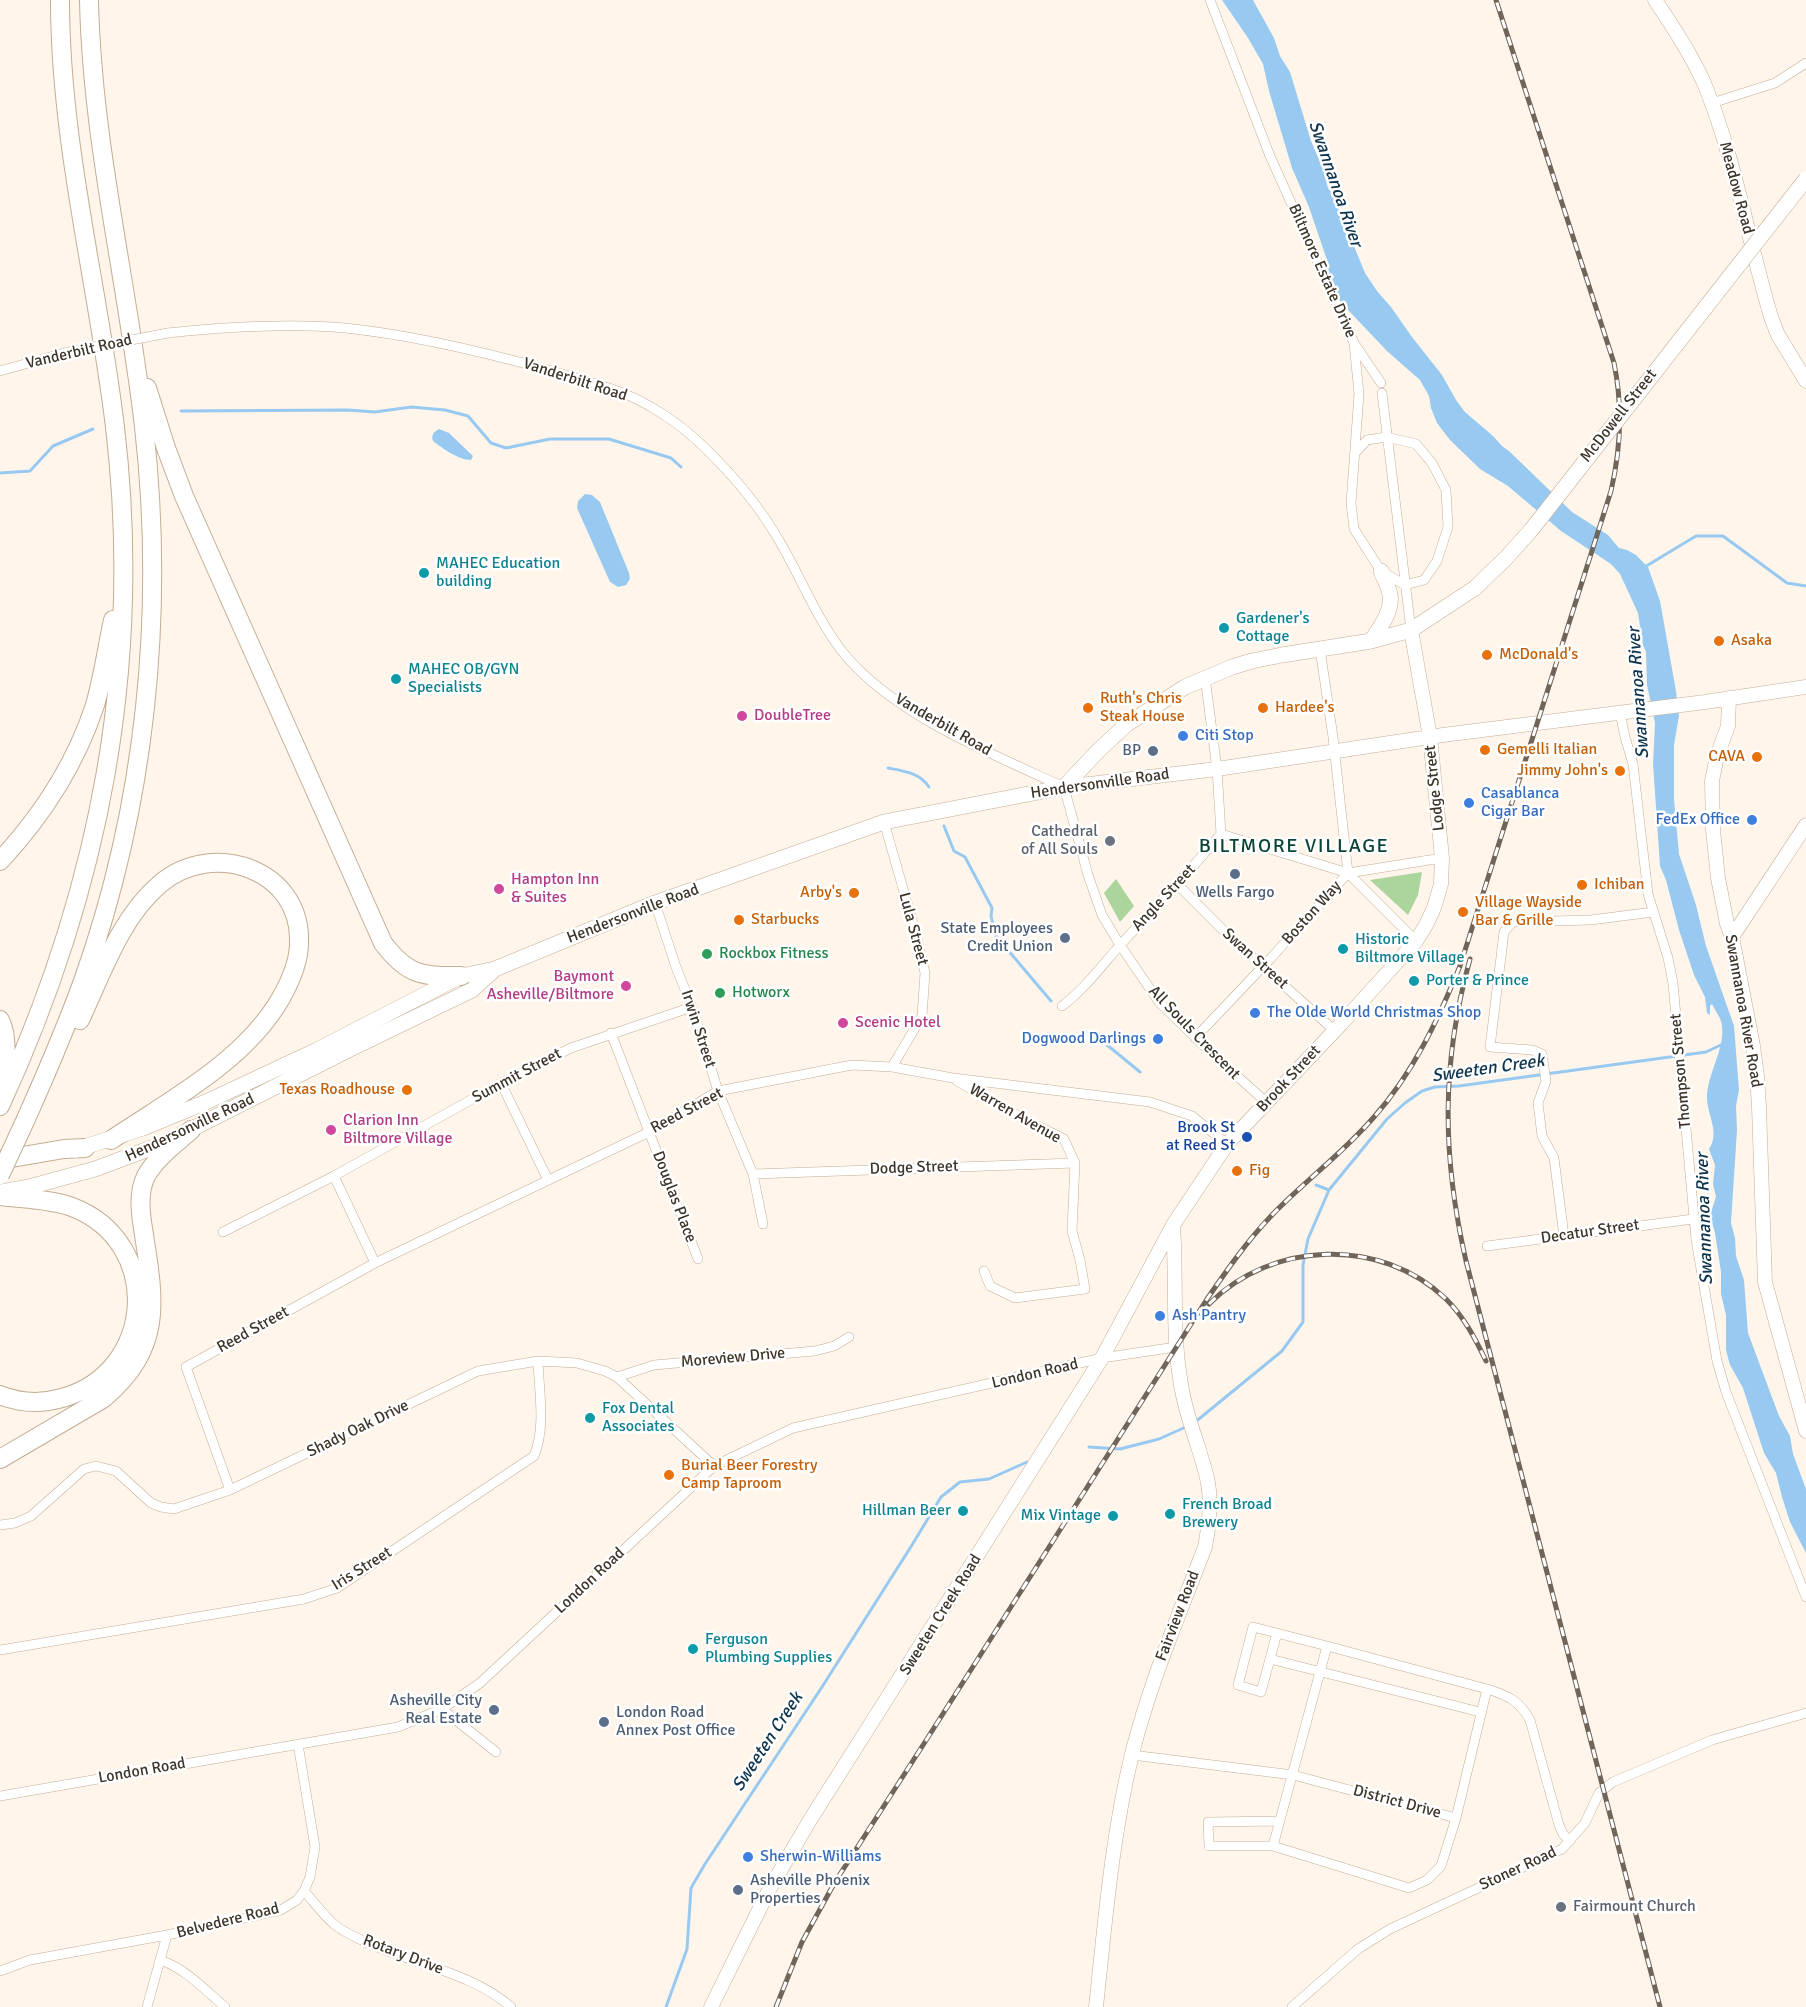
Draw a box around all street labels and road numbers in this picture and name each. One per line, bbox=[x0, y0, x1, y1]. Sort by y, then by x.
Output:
street label: Meadow Road bbox=[1714, 140, 1758, 236]
street label: Biltmore Estate Drive bbox=[1284, 201, 1360, 341]
street label: Vanderbilt Road bbox=[24, 330, 134, 374]
street label: Vanderbilt Road bbox=[521, 354, 629, 406]
street label: McDowell Street bbox=[1577, 366, 1661, 466]
street label: Vanderbilt Road bbox=[891, 690, 995, 760]
street label: Lodge Street bbox=[1421, 744, 1449, 832]
street label: Hendersonville Road bbox=[1029, 765, 1171, 803]
street label: Angle Street bbox=[1128, 860, 1200, 936]
street label: Boston Way bbox=[1278, 877, 1346, 949]
street label: Hendersonville Road bbox=[564, 880, 702, 948]
street label: Lula Street bbox=[894, 890, 932, 968]
street label: Swan Street bbox=[1218, 924, 1292, 994]
street label: Swannanoa River Road bbox=[1720, 933, 1766, 1089]
street label: All Souls Crescent bbox=[1144, 982, 1244, 1084]
street label: Irwin Street bbox=[676, 988, 720, 1070]
street label: Thompson Street bbox=[1666, 1013, 1696, 1129]
street label: Brook Street bbox=[1253, 1041, 1325, 1117]
street label: Summit Street bbox=[469, 1044, 565, 1108]
street label: Warren Avenue bbox=[966, 1080, 1064, 1148]
street label: Reed Street bbox=[648, 1084, 726, 1138]
street label: Hendersonville Road bbox=[123, 1090, 257, 1166]
street label: Douglas Place bbox=[648, 1148, 700, 1246]
street label: Dodge Street bbox=[869, 1157, 959, 1179]
street label: Decatur Street bbox=[1539, 1216, 1641, 1248]
street label: Reed Street bbox=[214, 1302, 292, 1358]
street label: Moreview Drive bbox=[680, 1344, 786, 1372]
street label: London Road bbox=[990, 1355, 1080, 1393]
street label: Shady Oak Drive bbox=[304, 1396, 412, 1462]
street label: Iris Street bbox=[328, 1543, 396, 1595]
street label: London Road bbox=[551, 1544, 629, 1618]
street label: Sweeten Creek Road bbox=[896, 1551, 986, 1679]
street label: Fairview Road bbox=[1152, 1568, 1204, 1664]
street label: London Road bbox=[97, 1754, 187, 1788]
street label: District Drive bbox=[1351, 1781, 1443, 1823]
street label: Stoner Road bbox=[1476, 1843, 1560, 1895]
street label: Belvedere Road bbox=[175, 1899, 281, 1943]
street label: Rotary Drive bbox=[360, 1931, 446, 1979]

